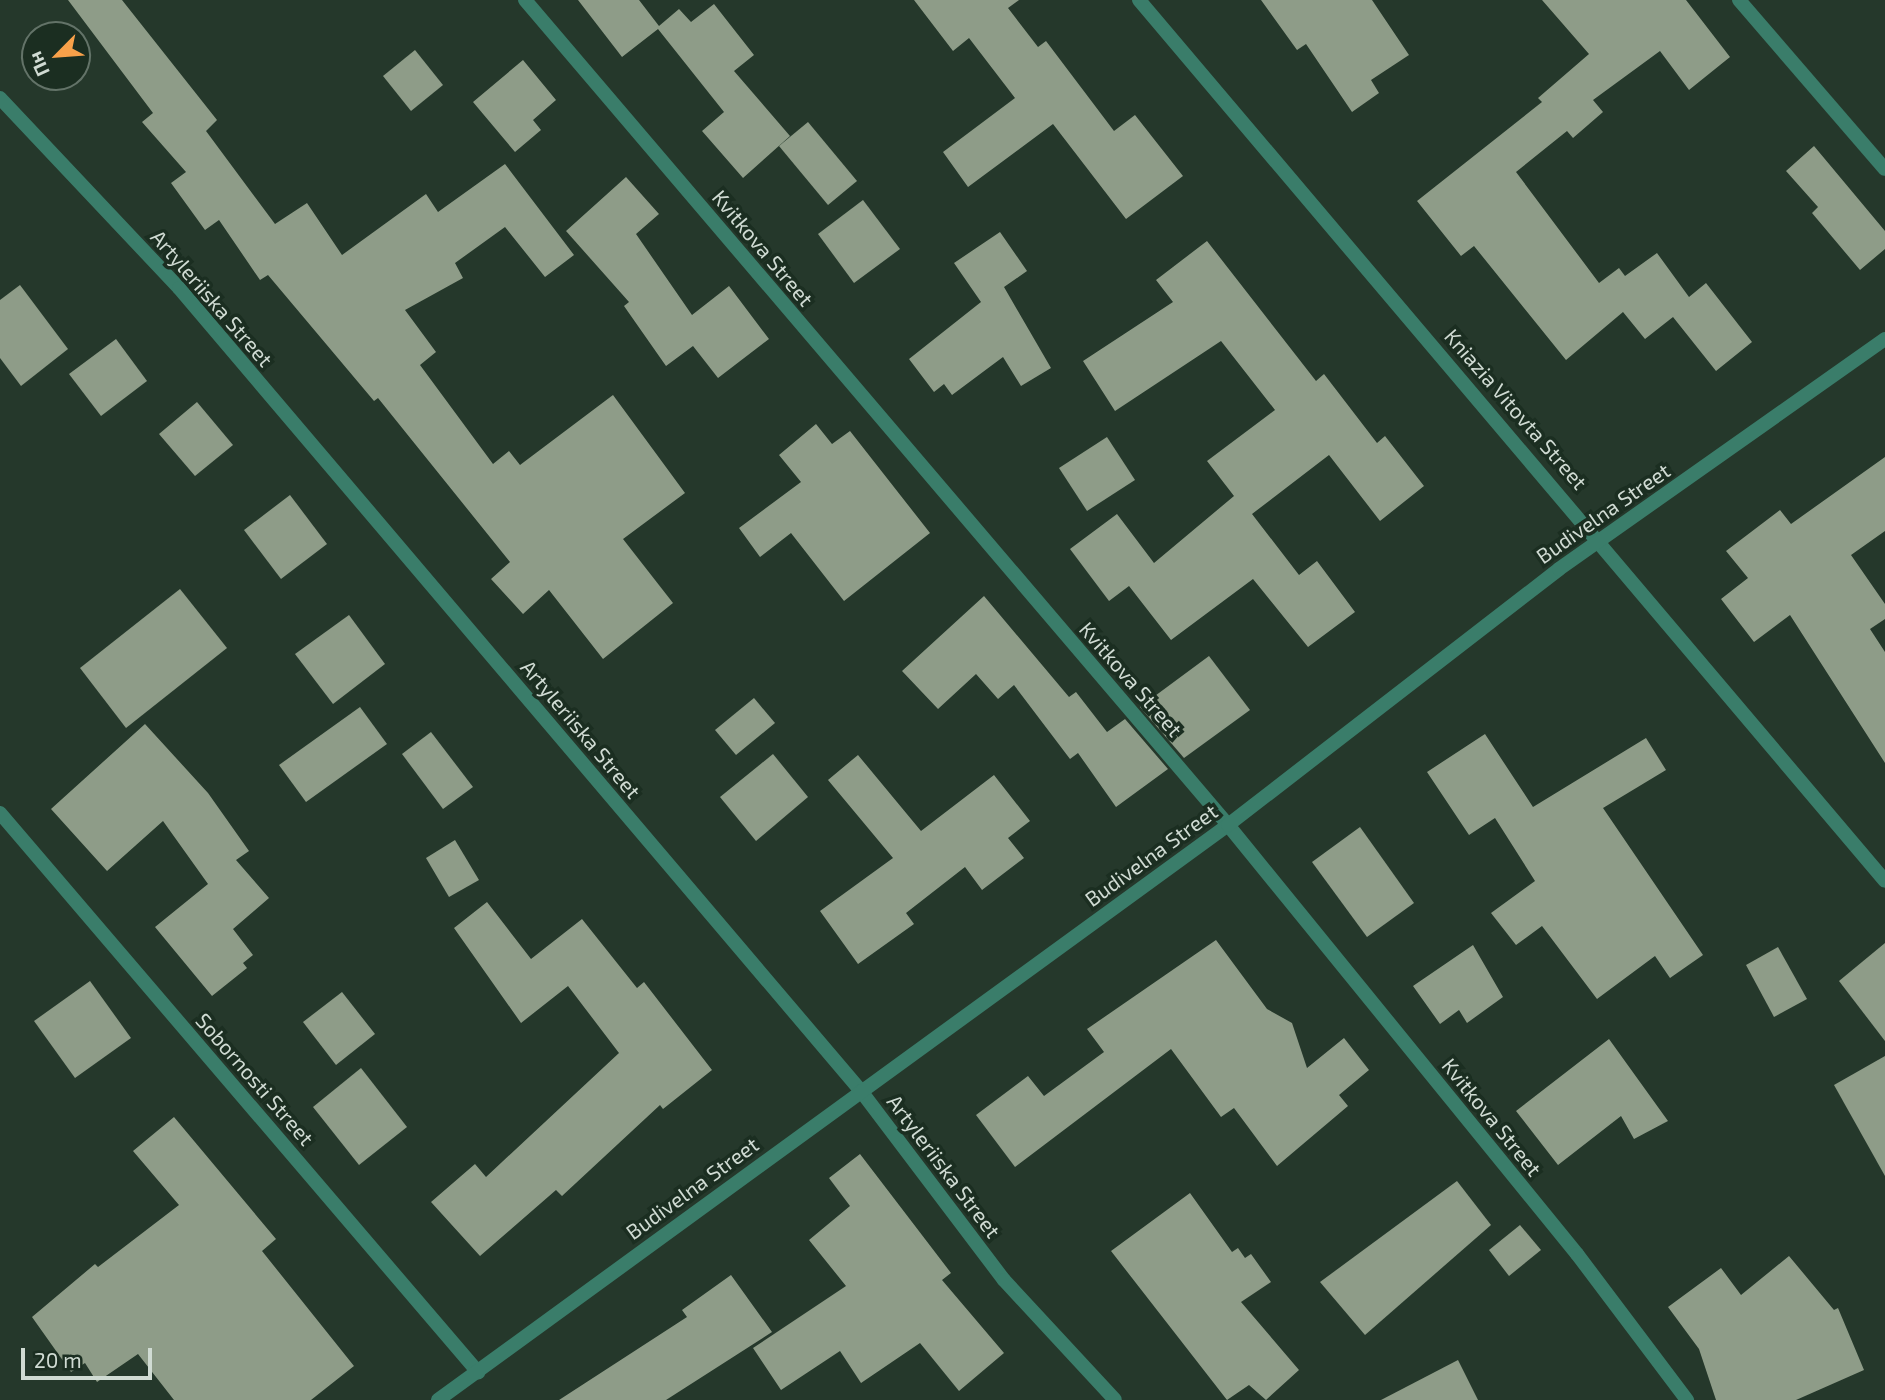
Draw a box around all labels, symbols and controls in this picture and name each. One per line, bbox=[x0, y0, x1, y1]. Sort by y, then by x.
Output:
north arrow bbox=[21, 21, 91, 91]
text: Пн bbox=[23, 48, 54, 80]
street label: Kvitkova Street bbox=[707, 185, 819, 311]
street label: Artyleriiska Street bbox=[146, 224, 278, 372]
street label: Kniazia Vitovta Street bbox=[1439, 323, 1593, 495]
street label: Budivelna Street bbox=[1531, 458, 1675, 568]
street label: Kvitkova Street bbox=[1074, 616, 1188, 742]
street label: Artyleriiska Street bbox=[516, 655, 646, 803]
street label: Budivelna Street bbox=[1080, 799, 1222, 911]
street label: Sobornosti Street bbox=[191, 1008, 319, 1150]
street label: Kvitkova Street bbox=[1437, 1053, 1547, 1181]
street label: Artyleriiska Street bbox=[882, 1089, 1006, 1243]
street label: Budivelna Street bbox=[621, 1132, 763, 1244]
scale bar bbox=[24, 1334, 156, 1378]
text: 20 m bbox=[34, 1347, 82, 1372]

